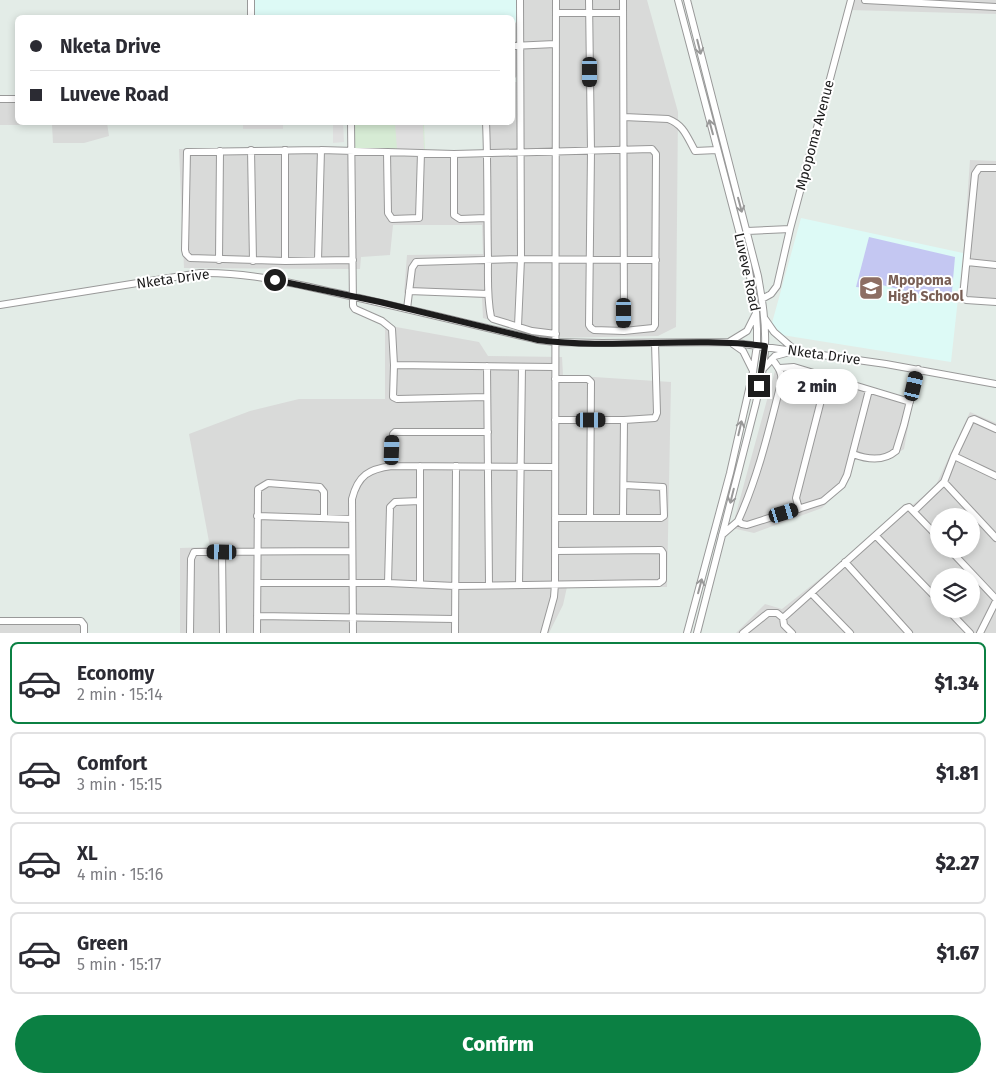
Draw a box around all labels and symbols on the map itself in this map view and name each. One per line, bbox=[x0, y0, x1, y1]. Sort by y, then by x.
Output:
one-way arrow bbox=[695, 39, 704, 55]
car bbox=[582, 57, 597, 87]
street label: Mpopoma Avenue bbox=[792, 78, 838, 192]
one-way arrow bbox=[706, 119, 716, 135]
one-way arrow bbox=[736, 196, 745, 212]
street label: Luveve Road bbox=[730, 231, 764, 313]
street label: Nketa Drive bbox=[135, 265, 211, 293]
route start bbox=[264, 269, 286, 291]
place label: Mpopoma High School bbox=[888, 272, 965, 305]
school or university icon: Mpopoma High School bbox=[858, 275, 884, 301]
car bbox=[616, 298, 631, 328]
street label: Nketa Drive bbox=[786, 341, 862, 369]
callout: 2 min bbox=[776, 368, 859, 404]
car bbox=[903, 370, 924, 402]
route end bbox=[748, 375, 770, 397]
car bbox=[576, 413, 606, 428]
one-way arrow bbox=[736, 421, 745, 437]
car bbox=[383, 435, 400, 465]
one-way arrow bbox=[727, 488, 736, 504]
car bbox=[767, 501, 800, 525]
car bbox=[206, 544, 237, 560]
one-way arrow bbox=[695, 578, 705, 594]

